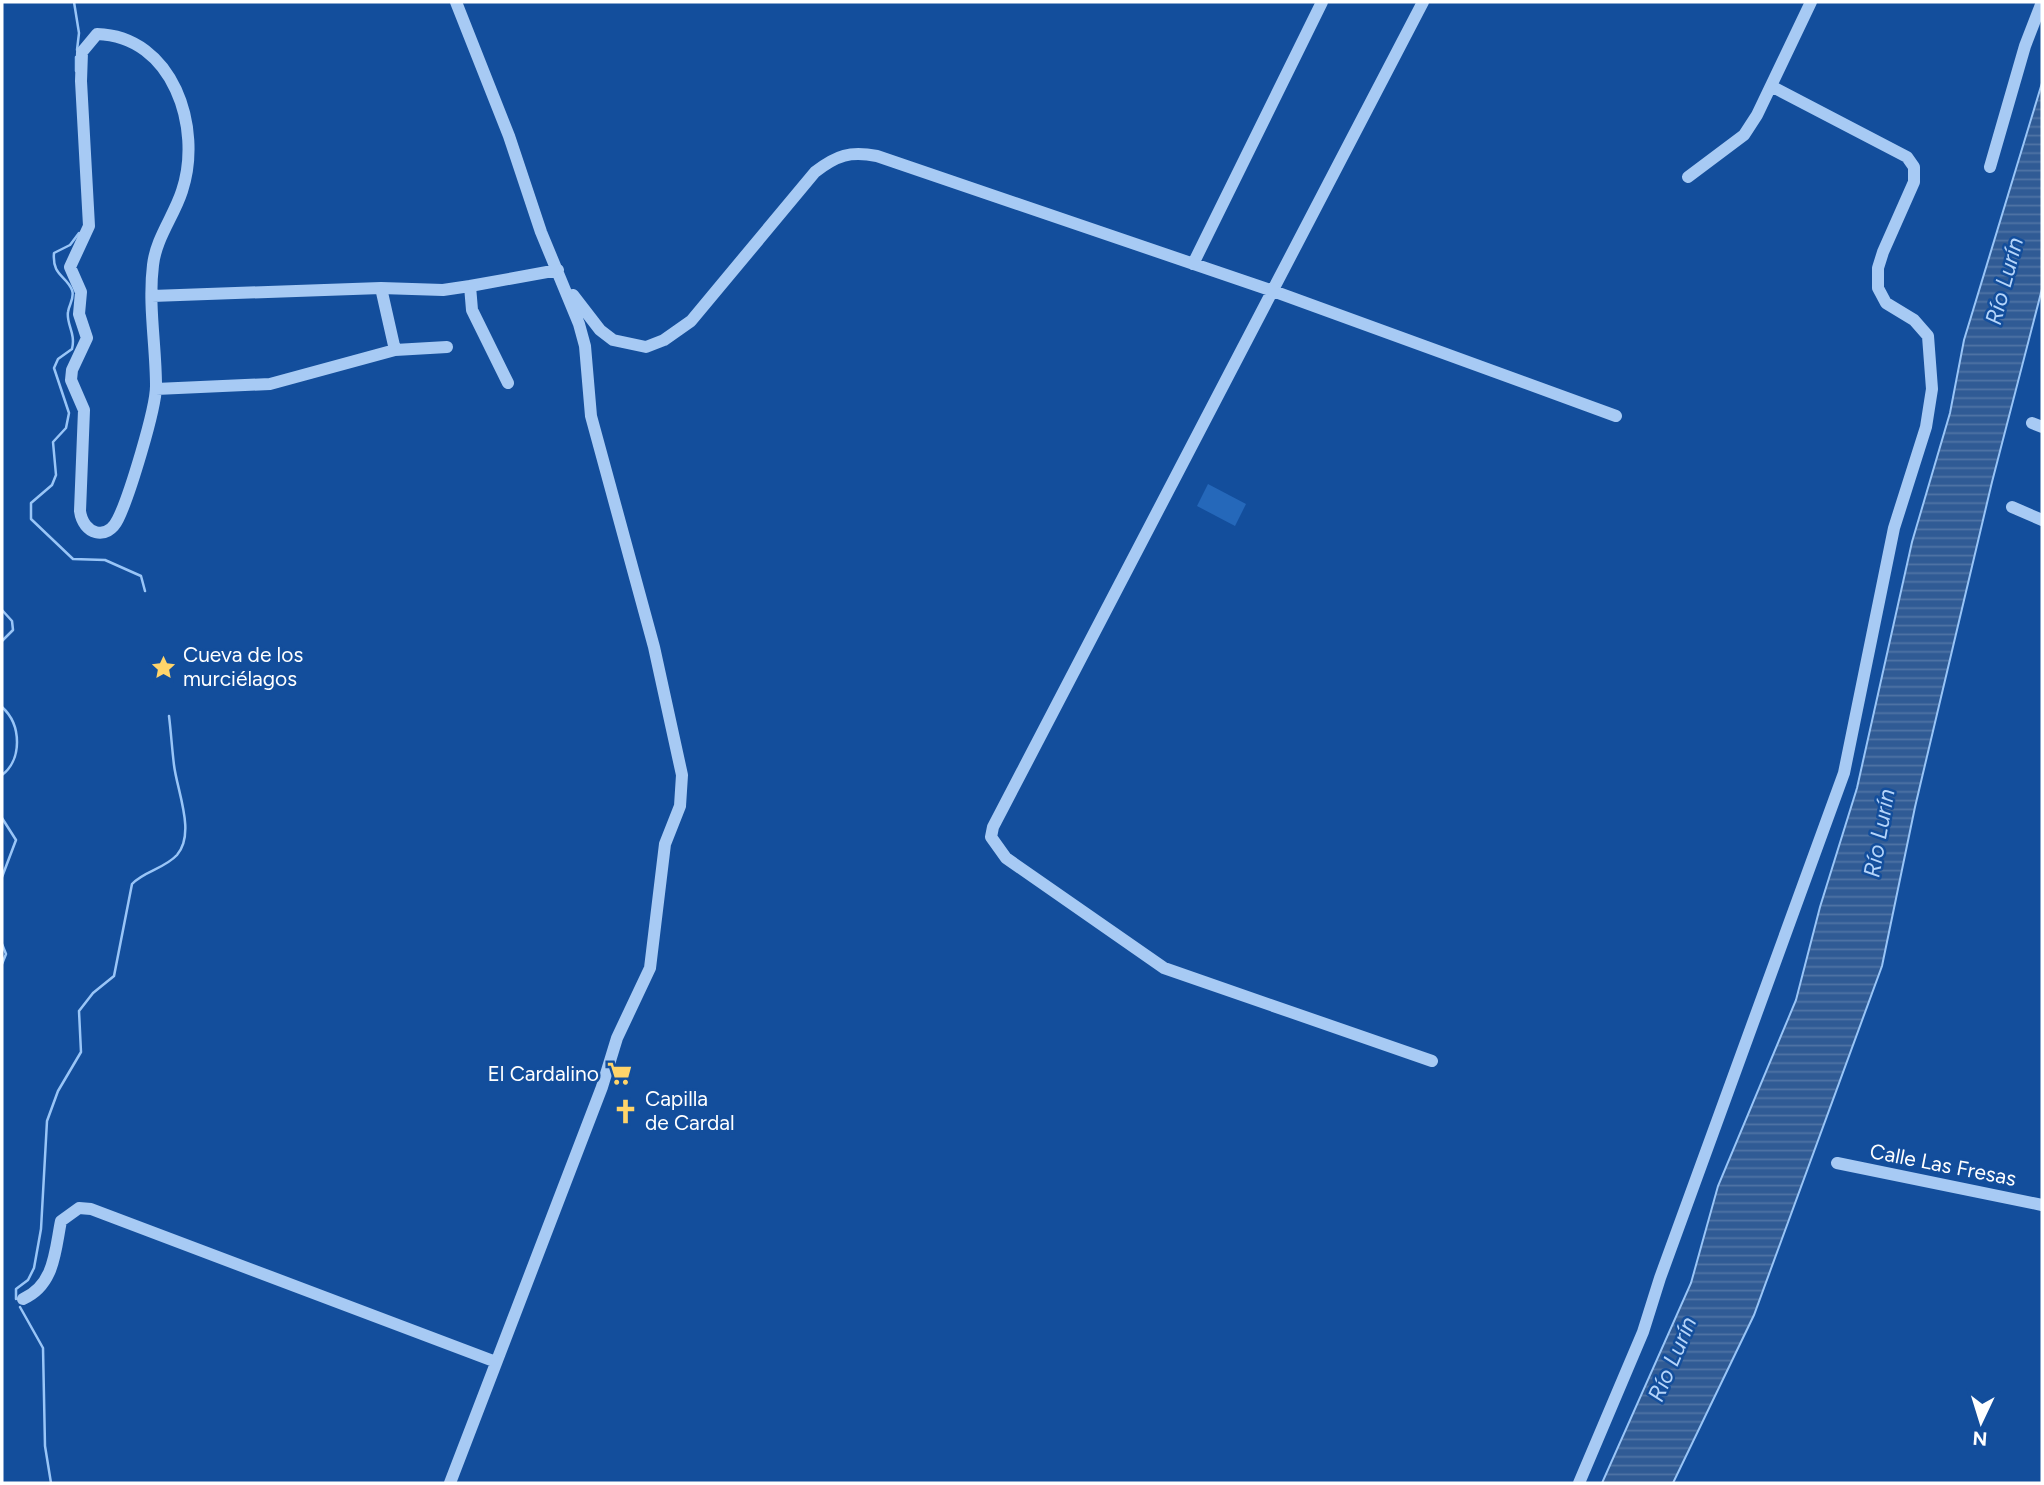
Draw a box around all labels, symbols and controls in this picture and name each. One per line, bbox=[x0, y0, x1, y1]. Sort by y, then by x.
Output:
water label: Río Lurín bbox=[1979, 234, 2029, 328]
place label: Cueva de los murciélagos bbox=[183, 642, 303, 691]
place icon: Cueva de los murciélagos bbox=[149, 653, 177, 681]
water label: Río Lurín bbox=[1857, 786, 1901, 880]
supermarket icon: El Cardalino bbox=[605, 1060, 633, 1088]
place label: El Cardalino bbox=[487, 1061, 599, 1086]
place label: Capilla de Cardal bbox=[645, 1086, 735, 1135]
church icon: Capilla de Cardal bbox=[611, 1097, 639, 1125]
street label: Calle Las Fresas bbox=[1868, 1138, 2018, 1191]
water label: Río Lurín bbox=[1642, 1312, 1702, 1406]
north arrow bbox=[1946, 1387, 2016, 1457]
text: N bbox=[1972, 1426, 1988, 1450]

